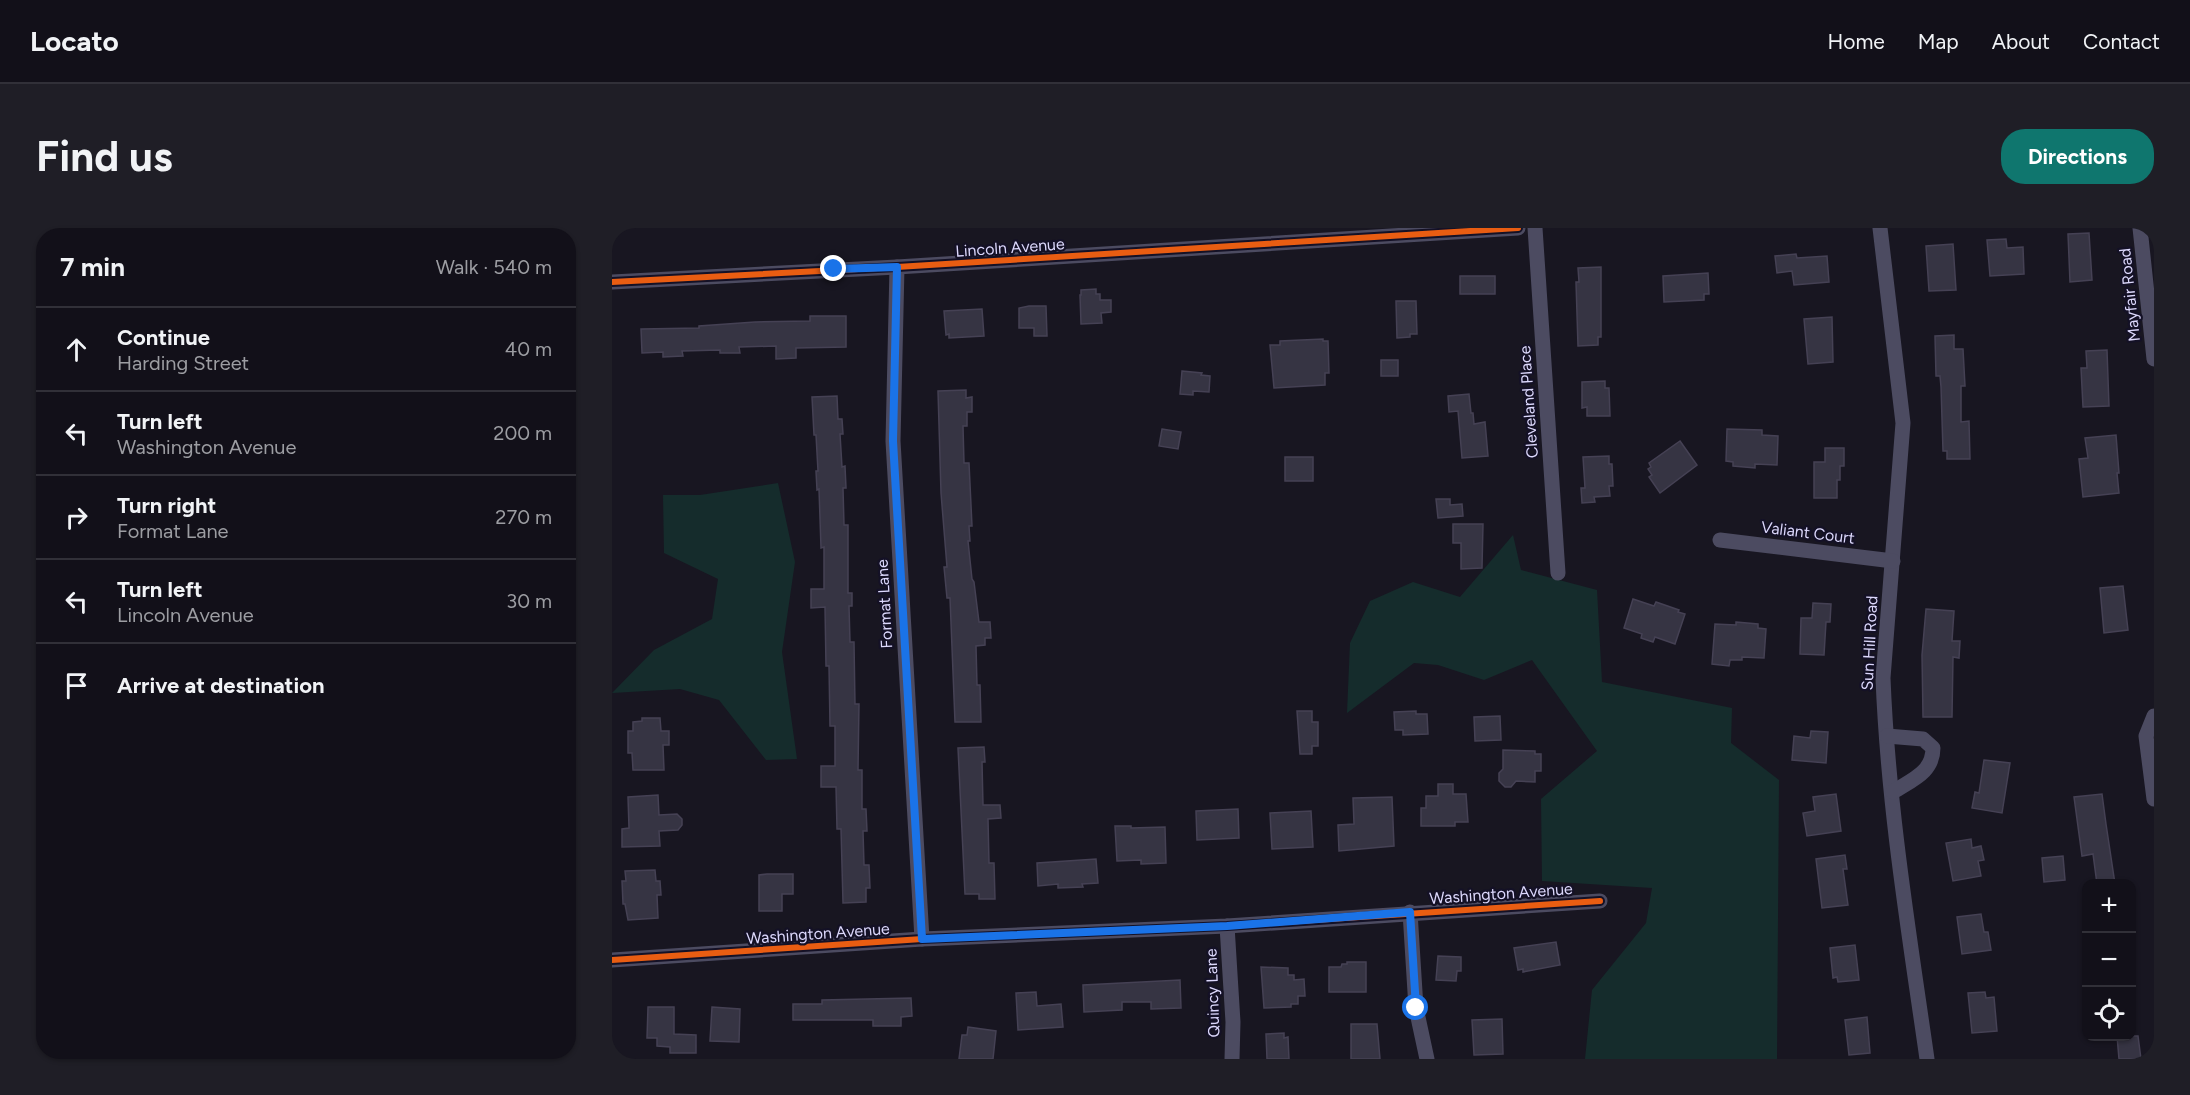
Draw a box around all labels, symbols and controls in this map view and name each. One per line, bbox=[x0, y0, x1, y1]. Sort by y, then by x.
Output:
text: Locato bbox=[30, 24, 119, 58]
text: Home bbox=[1828, 29, 1885, 54]
text: Map bbox=[1918, 29, 1959, 54]
text: About bbox=[1992, 29, 2050, 54]
text: Contact bbox=[2083, 29, 2160, 54]
button: Directions bbox=[2001, 129, 2154, 184]
text: Find us bbox=[36, 131, 173, 182]
street label: Lincoln Avenue bbox=[955, 234, 1066, 261]
street label: Mayfair Road bbox=[2115, 247, 2144, 343]
text: 7 min bbox=[60, 251, 125, 283]
text: Walk · 540 m bbox=[436, 255, 552, 279]
route end bbox=[820, 255, 846, 281]
text: Continue bbox=[117, 324, 210, 351]
icon: ahead bbox=[60, 333, 93, 366]
text: 40 m bbox=[505, 337, 552, 361]
street label: Cleveland Place bbox=[1515, 345, 1542, 459]
text: Harding Street bbox=[117, 351, 249, 375]
text: Turn left bbox=[117, 408, 203, 435]
icon: left bbox=[60, 417, 93, 450]
text: 200 m bbox=[493, 421, 552, 445]
text: Washington Avenue bbox=[117, 435, 296, 459]
text: Turn right bbox=[117, 492, 216, 519]
icon: right bbox=[60, 501, 93, 534]
text: 270 m bbox=[495, 505, 552, 529]
street label: Valiant Court bbox=[1760, 517, 1856, 548]
text: Format Lane bbox=[117, 519, 229, 543]
street label: Format Lane bbox=[873, 559, 896, 649]
text: Turn left bbox=[117, 576, 203, 603]
icon: left bbox=[60, 585, 93, 618]
text: 30 m bbox=[506, 589, 552, 613]
street label: Sun Hill Road bbox=[1858, 595, 1881, 691]
text: Lincoln Avenue bbox=[117, 603, 254, 627]
icon: arrive bbox=[60, 669, 93, 702]
text: Arrive at destination bbox=[117, 672, 325, 699]
street label: Washington Avenue bbox=[1429, 879, 1574, 908]
map controls bbox=[2082, 879, 2136, 1041]
button: + bbox=[2082, 879, 2136, 933]
street label: Washington Avenue bbox=[746, 919, 891, 948]
button: − bbox=[2082, 933, 2136, 987]
street label: Quincy Lane bbox=[1201, 948, 1224, 1038]
button: locate bbox=[2082, 987, 2136, 1041]
route start bbox=[1402, 994, 1428, 1020]

